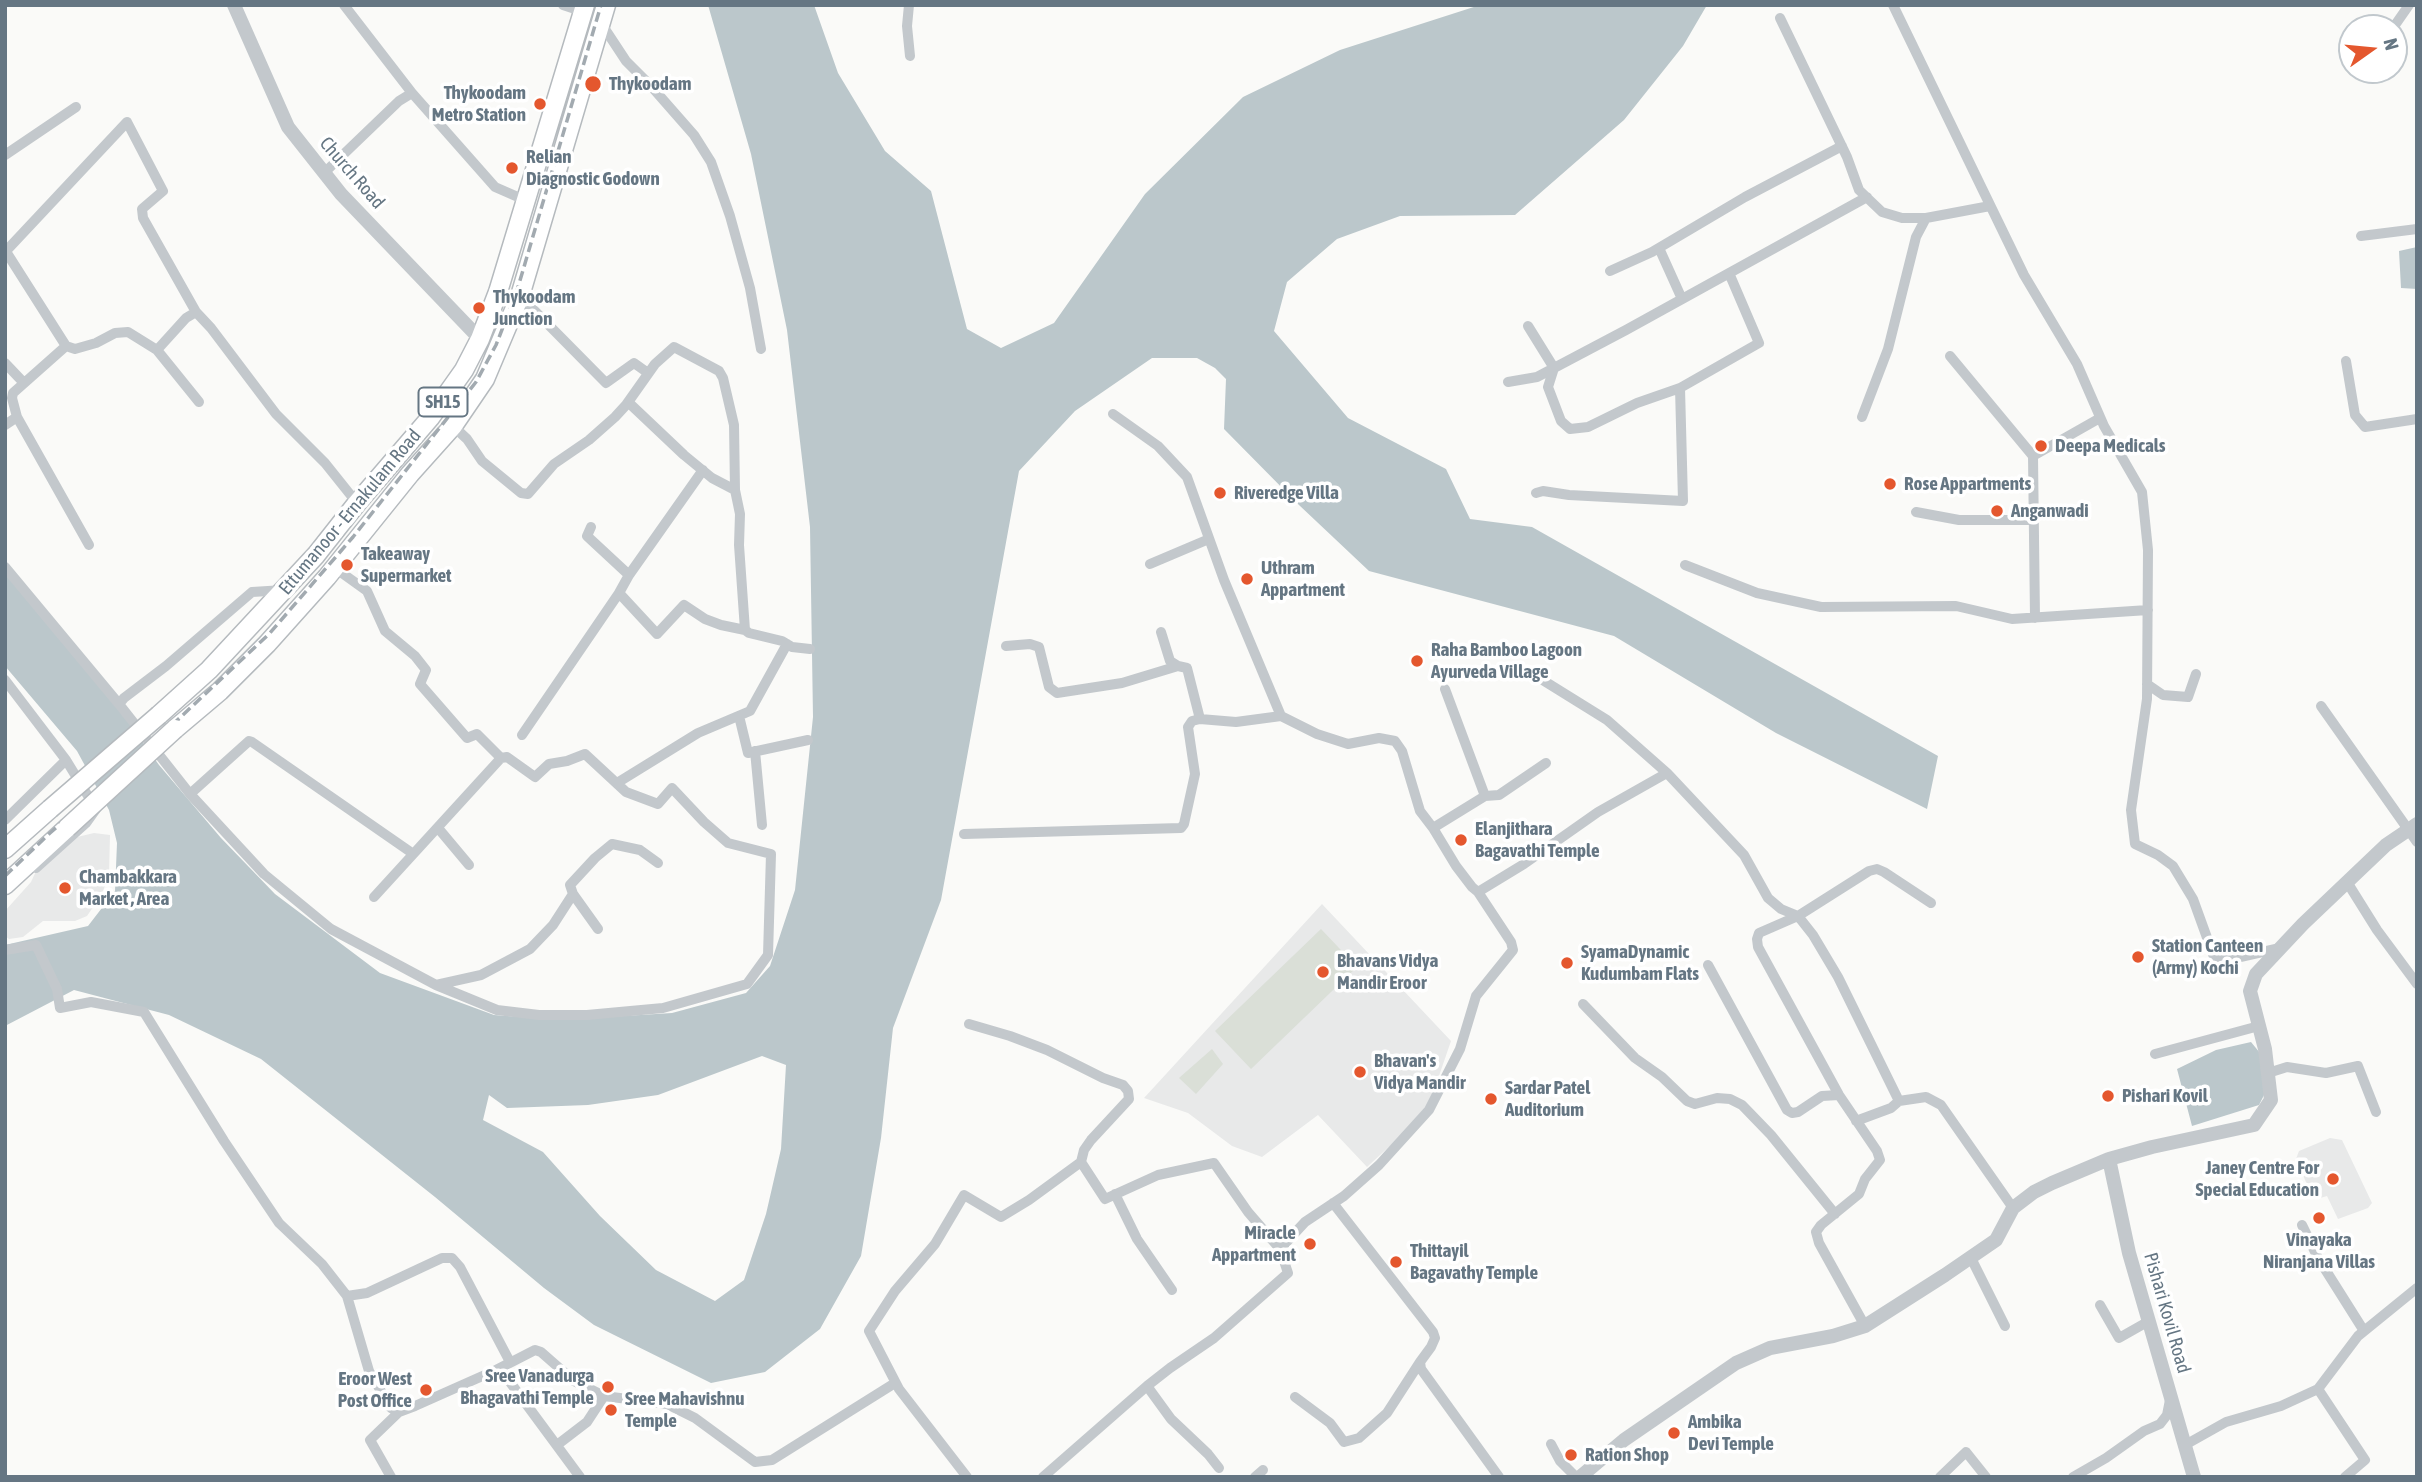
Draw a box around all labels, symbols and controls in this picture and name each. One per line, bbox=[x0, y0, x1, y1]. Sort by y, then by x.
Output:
north arrow bbox=[2338, 14, 2408, 84]
text: N bbox=[2379, 36, 2403, 52]
place label: Thykoodam bbox=[609, 73, 691, 95]
marker: Thykoodam bbox=[583, 74, 603, 94]
place label: Thykoodam Metro Station bbox=[432, 82, 526, 126]
marker: Thykoodam Metro Station bbox=[532, 96, 548, 112]
street label: Church Road bbox=[315, 132, 389, 214]
place label: Relian Diagnostic Godown bbox=[526, 146, 660, 190]
marker: Relian Diagnostic Godown bbox=[504, 160, 520, 176]
place label: Thykoodam Junction bbox=[493, 286, 575, 330]
marker: Thykoodam Junction bbox=[471, 300, 487, 316]
road number: SH15 bbox=[418, 388, 467, 416]
street label: Ettumanoor - Ernakulam Road bbox=[274, 425, 426, 599]
place label: Deepa Medicals bbox=[2055, 435, 2165, 457]
marker: Deepa Medicals bbox=[2033, 438, 2049, 454]
place label: Rose Appartments bbox=[1904, 473, 2031, 495]
marker: Rose Appartments bbox=[1882, 476, 1898, 492]
place label: Riveredge Villa bbox=[1234, 482, 1339, 504]
marker: Riveredge Villa bbox=[1212, 485, 1228, 501]
place label: Anganwadi bbox=[2011, 500, 2089, 522]
marker: Anganwadi bbox=[1989, 503, 2005, 519]
place label: Takeaway Supermarket bbox=[361, 543, 452, 587]
marker: Takeaway Supermarket bbox=[339, 557, 355, 573]
place label: Uthram Appartment bbox=[1261, 557, 1345, 601]
marker: Uthram Appartment bbox=[1239, 571, 1255, 587]
place label: Raha Bamboo Lagoon Ayurveda Village bbox=[1431, 639, 1582, 683]
marker: Raha Bamboo Lagoon Ayurveda Village bbox=[1409, 653, 1425, 669]
place label: Elanjithara Bagavathi Temple bbox=[1475, 818, 1600, 862]
marker: Elanjithara Bagavathi Temple bbox=[1453, 832, 1469, 848]
place label: Chambakkara Market , Area bbox=[79, 866, 177, 910]
marker: Chambakkara Market , Area bbox=[57, 880, 73, 896]
place label: Station Canteen (Army) Kochi bbox=[2152, 935, 2263, 979]
place label: SyamaDynamic Kudumbam Flats bbox=[1581, 941, 1699, 985]
marker: Station Canteen (Army) Kochi bbox=[2130, 949, 2146, 965]
place label: Bhavans Vidya Mandir Eroor bbox=[1337, 950, 1438, 994]
marker: SyamaDynamic Kudumbam Flats bbox=[1559, 955, 1575, 971]
marker: Bhavans Vidya Mandir Eroor bbox=[1315, 964, 1331, 980]
place label: Bhavan's Vidya Mandir bbox=[1374, 1050, 1466, 1094]
marker: Bhavan's Vidya Mandir bbox=[1352, 1064, 1368, 1080]
place label: Sardar Patel Auditorium bbox=[1505, 1077, 1590, 1121]
place label: Pishari Kovil bbox=[2122, 1085, 2208, 1107]
marker: Pishari Kovil bbox=[2100, 1088, 2116, 1104]
marker: Sardar Patel Auditorium bbox=[1483, 1091, 1499, 1107]
place label: Janey Centre For Special Education bbox=[2195, 1157, 2319, 1201]
marker: Janey Centre For Special Education bbox=[2325, 1171, 2341, 1187]
marker: Vinayaka Niranjana Villas bbox=[2311, 1210, 2327, 1226]
place label: Miracle Appartment bbox=[1212, 1222, 1296, 1266]
place label: Vinayaka Niranjana Villas bbox=[2263, 1229, 2375, 1273]
marker: Miracle Appartment bbox=[1302, 1236, 1318, 1252]
place label: Thittayil Bagavathy Temple bbox=[1410, 1240, 1538, 1284]
street label: Pishari Kovil Road bbox=[2139, 1250, 2195, 1376]
marker: Thittayil Bagavathy Temple bbox=[1388, 1254, 1404, 1270]
place label: Sree Vanadurga Bhagavathi Temple bbox=[460, 1365, 594, 1409]
place label: Eroor West Post Office bbox=[338, 1368, 412, 1412]
marker: Sree Vanadurga Bhagavathi Temple bbox=[600, 1379, 616, 1395]
marker: Eroor West Post Office bbox=[418, 1382, 434, 1398]
place label: Sree Mahavishnu Temple bbox=[625, 1388, 744, 1432]
marker: Sree Mahavishnu Temple bbox=[603, 1402, 619, 1418]
place label: Ambika Devi Temple bbox=[1688, 1411, 1774, 1455]
marker: Ambika Devi Temple bbox=[1666, 1425, 1682, 1441]
place label: Ration Shop bbox=[1585, 1444, 1669, 1466]
marker: Ration Shop bbox=[1563, 1447, 1579, 1463]

